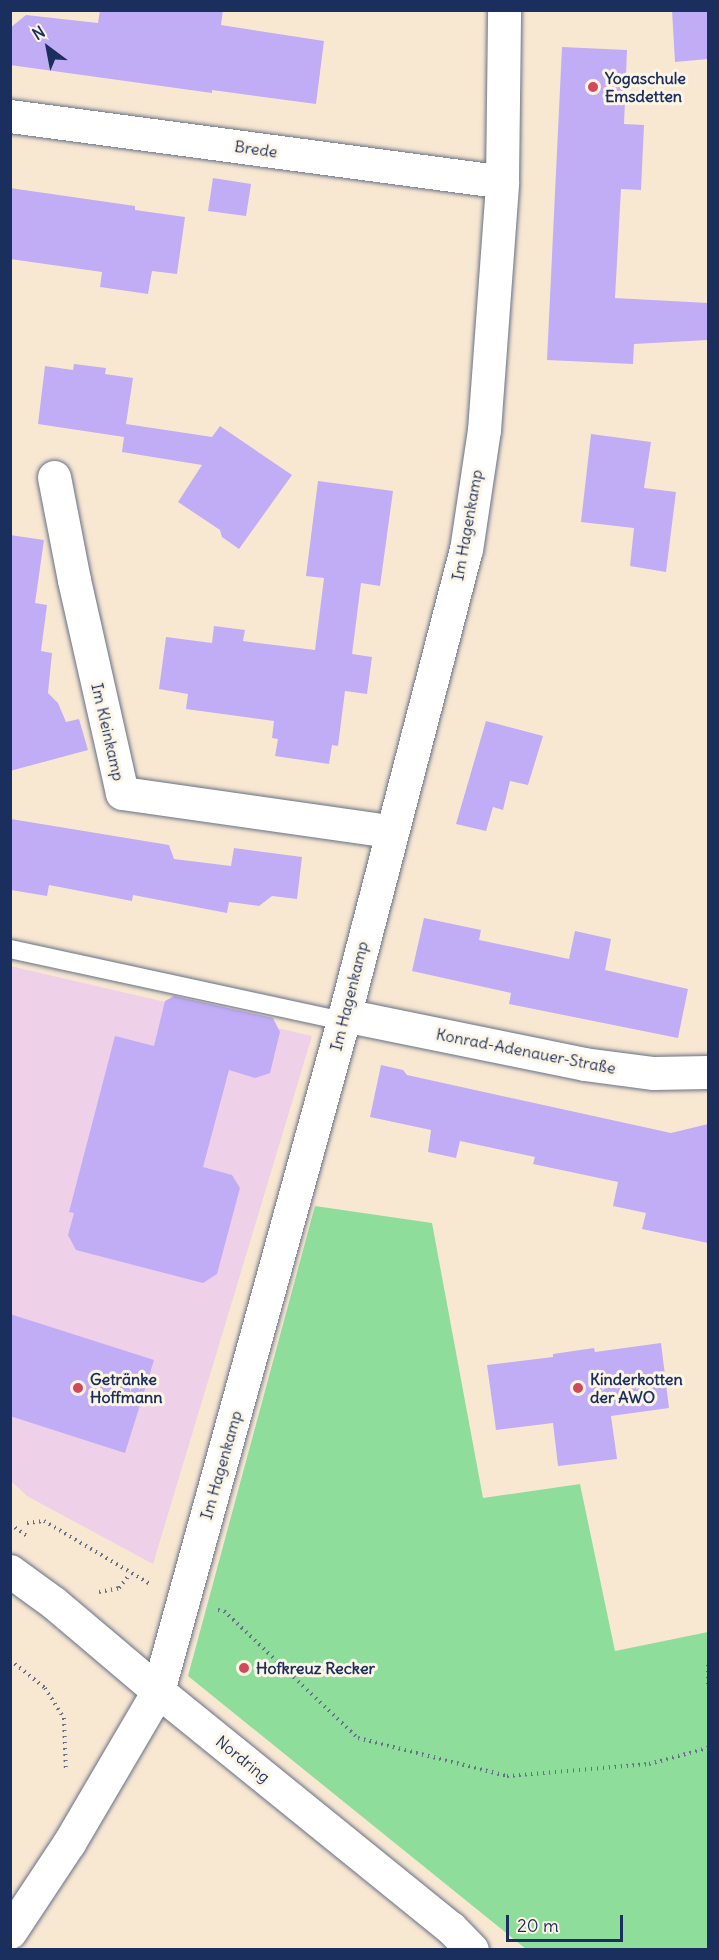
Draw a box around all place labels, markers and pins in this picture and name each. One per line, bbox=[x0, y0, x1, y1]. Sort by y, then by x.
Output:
place label: Yogaschule Emsdetten bbox=[605, 68, 686, 106]
marker: Yogaschule Emsdetten bbox=[586, 80, 600, 94]
place label: Getränke Hoffmann bbox=[90, 1369, 163, 1407]
place label: Kinderkotten der AWO bbox=[590, 1369, 683, 1407]
marker: Getränke Hoffmann bbox=[71, 1381, 85, 1395]
marker: Kinderkotten der AWO bbox=[571, 1381, 585, 1395]
place label: Hofkreuz Recker bbox=[256, 1658, 375, 1678]
marker: Hofkreuz Recker bbox=[237, 1661, 251, 1675]

